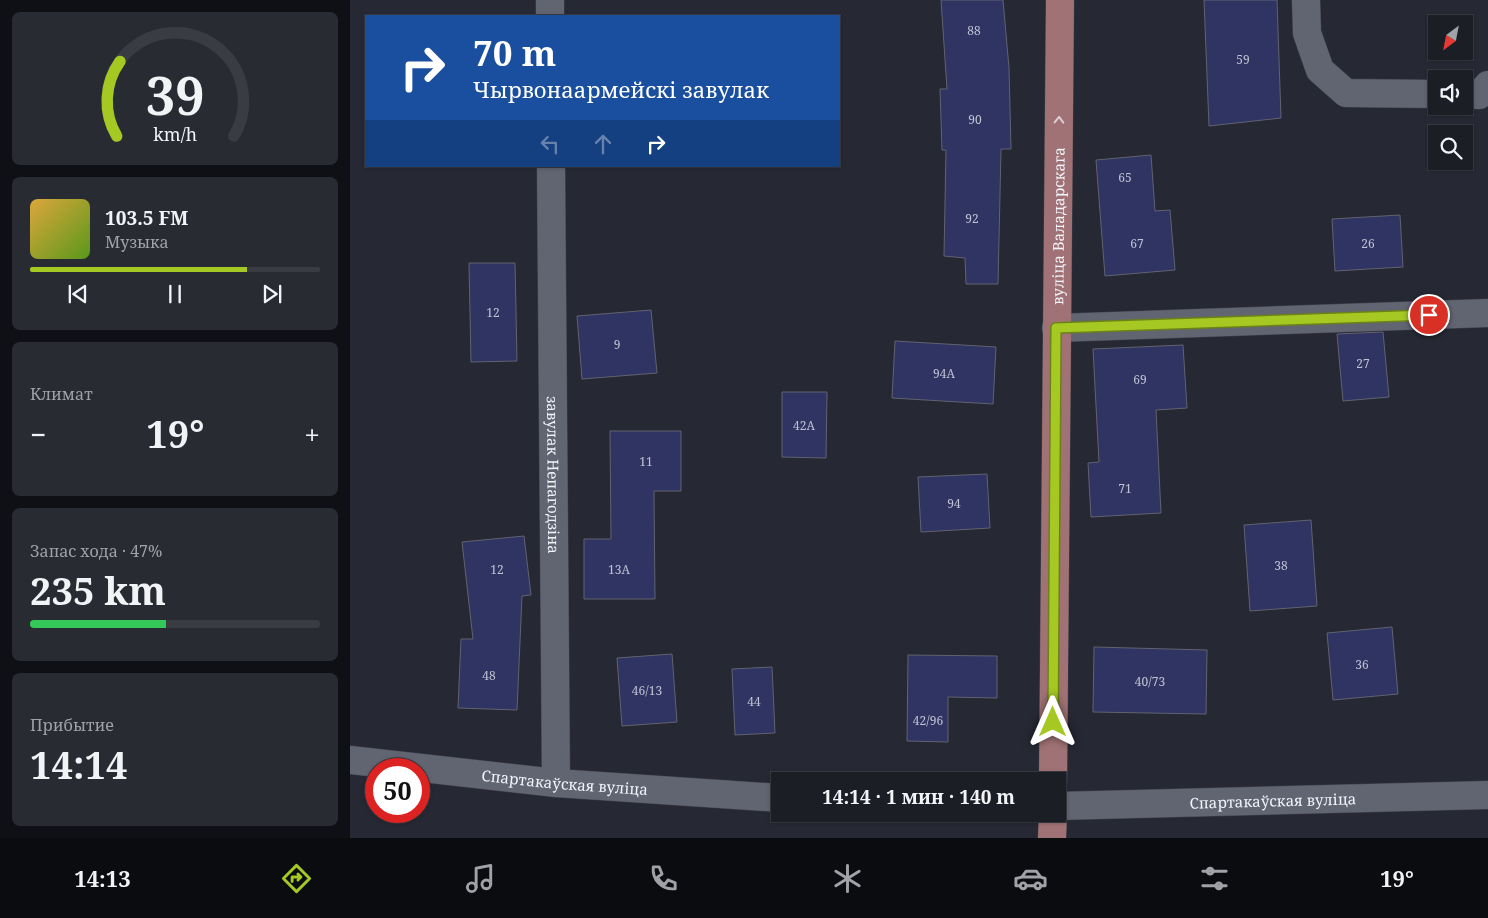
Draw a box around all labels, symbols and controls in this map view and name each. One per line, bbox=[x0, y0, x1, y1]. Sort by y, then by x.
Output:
north arrow bbox=[1428, 15, 1472, 60]
map controls bbox=[1428, 15, 1473, 170]
house number: 88 bbox=[967, 22, 981, 39]
text: 70 m bbox=[473, 29, 556, 76]
icon: right bbox=[390, 35, 455, 100]
house number: 59 bbox=[1236, 51, 1250, 68]
text: 39 bbox=[146, 59, 204, 130]
button: sound bbox=[1428, 70, 1473, 115]
text: Чырвонаармейскі завулак bbox=[473, 74, 769, 104]
house number: 90 bbox=[968, 111, 982, 128]
one-way arrow bbox=[1054, 116, 1064, 124]
text: km/h bbox=[153, 122, 197, 146]
button: search bbox=[1428, 125, 1473, 170]
icon: left bbox=[536, 130, 564, 158]
icon: ahead bbox=[589, 130, 617, 158]
icon: right bbox=[642, 130, 670, 158]
street label: вуліца Валадарскага bbox=[1047, 147, 1069, 305]
house number: 65 bbox=[1118, 169, 1132, 186]
text: 103.5 FM bbox=[105, 205, 188, 231]
house number: 92 bbox=[965, 210, 979, 227]
text: Музыка bbox=[105, 231, 169, 253]
house number: 67 bbox=[1130, 235, 1144, 252]
house number: 26 bbox=[1361, 235, 1375, 252]
icon: previous bbox=[64, 280, 92, 308]
icon: pause bbox=[161, 280, 189, 308]
icon: next bbox=[258, 280, 286, 308]
pin bbox=[1408, 294, 1450, 336]
icon: arrive bbox=[1415, 301, 1443, 329]
house number: 12 bbox=[486, 304, 500, 321]
house number: 9 bbox=[614, 336, 620, 353]
house number: 27 bbox=[1356, 355, 1370, 372]
house number: 94А bbox=[933, 365, 955, 382]
house number: 69 bbox=[1133, 371, 1147, 388]
text: Климат bbox=[30, 383, 93, 405]
street label: завулак Непагодзіна bbox=[543, 396, 564, 554]
text: 19° bbox=[146, 407, 204, 459]
text: − bbox=[30, 415, 46, 453]
text: + bbox=[304, 415, 320, 453]
house number: 42А bbox=[793, 417, 815, 434]
house number: 11 bbox=[639, 453, 653, 470]
house number: 71 bbox=[1118, 480, 1132, 497]
house number: 94 bbox=[947, 495, 961, 512]
text: Запас хода · 47% bbox=[30, 540, 162, 562]
house number: 38 bbox=[1274, 557, 1288, 574]
house number: 12 bbox=[490, 561, 504, 578]
house number: 13А bbox=[608, 561, 630, 578]
text: 235 km bbox=[30, 564, 166, 616]
house number: 36 bbox=[1355, 656, 1369, 673]
house number: 48 bbox=[482, 667, 496, 684]
house number: 40/73 bbox=[1135, 673, 1165, 690]
house number: 46/13 bbox=[632, 682, 662, 699]
house number: 44 bbox=[747, 693, 761, 710]
position arrow bbox=[1026, 695, 1078, 747]
house number: 42/96 bbox=[913, 712, 943, 729]
text: Прибытие bbox=[30, 714, 114, 736]
text: 14:14 bbox=[30, 738, 127, 790]
speed limit sign: 50 bbox=[365, 758, 430, 823]
street label: Спартакаўская вуліца bbox=[481, 765, 649, 799]
text: 14:14 · 1 мин · 140 m bbox=[822, 784, 1015, 810]
street label: Спартакаўская вуліца bbox=[1189, 788, 1357, 813]
icon: directions bbox=[279, 861, 314, 896]
icon: music bbox=[463, 861, 498, 896]
icon: phone bbox=[646, 861, 681, 896]
icon: climate bbox=[830, 861, 865, 896]
icon: car bbox=[1013, 861, 1048, 896]
icon: filters bbox=[1197, 861, 1232, 896]
text: 14:13 bbox=[74, 863, 131, 893]
text: 19° bbox=[1380, 863, 1414, 893]

